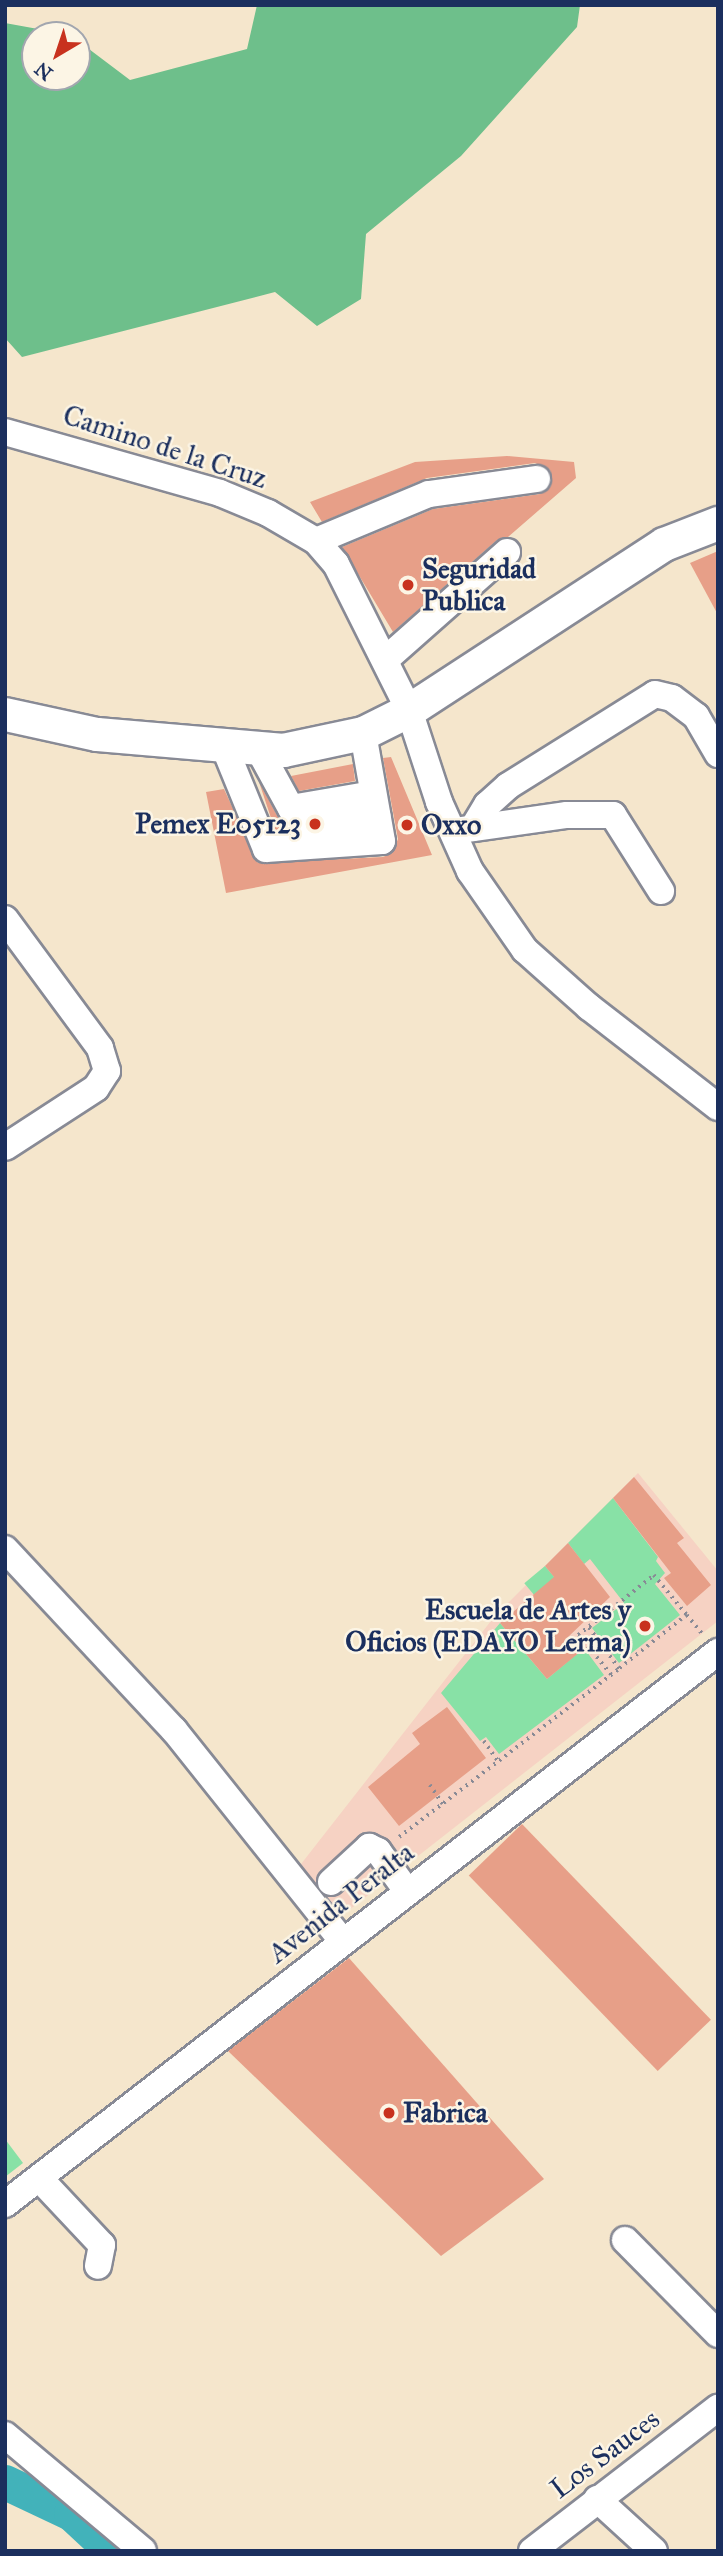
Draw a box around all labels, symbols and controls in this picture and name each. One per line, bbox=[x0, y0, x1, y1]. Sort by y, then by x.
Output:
north arrow bbox=[21, 21, 91, 91]
text: N bbox=[30, 57, 57, 85]
street label: Camino de la Cruz bbox=[59, 398, 271, 496]
place label: Seguridad Publica bbox=[422, 552, 536, 618]
marker: Seguridad Publica bbox=[400, 577, 416, 593]
place label: Pemex E05123 bbox=[135, 807, 301, 841]
place label: Oxxo bbox=[421, 808, 481, 842]
marker: Pemex E05123 bbox=[307, 816, 323, 832]
marker: Oxxo bbox=[399, 817, 415, 833]
place label: Escuela de Artes y Oficios (EDAYO Lerma) bbox=[345, 1593, 631, 1659]
marker: Escuela de Artes y Oficios (EDAYO Lerma) bbox=[637, 1618, 653, 1634]
street label: Avenida Peralta bbox=[261, 1836, 421, 1970]
place label: Fabrica bbox=[403, 2096, 488, 2130]
marker: Fabrica bbox=[381, 2105, 397, 2121]
street label: Los Sauces bbox=[544, 2402, 666, 2506]

